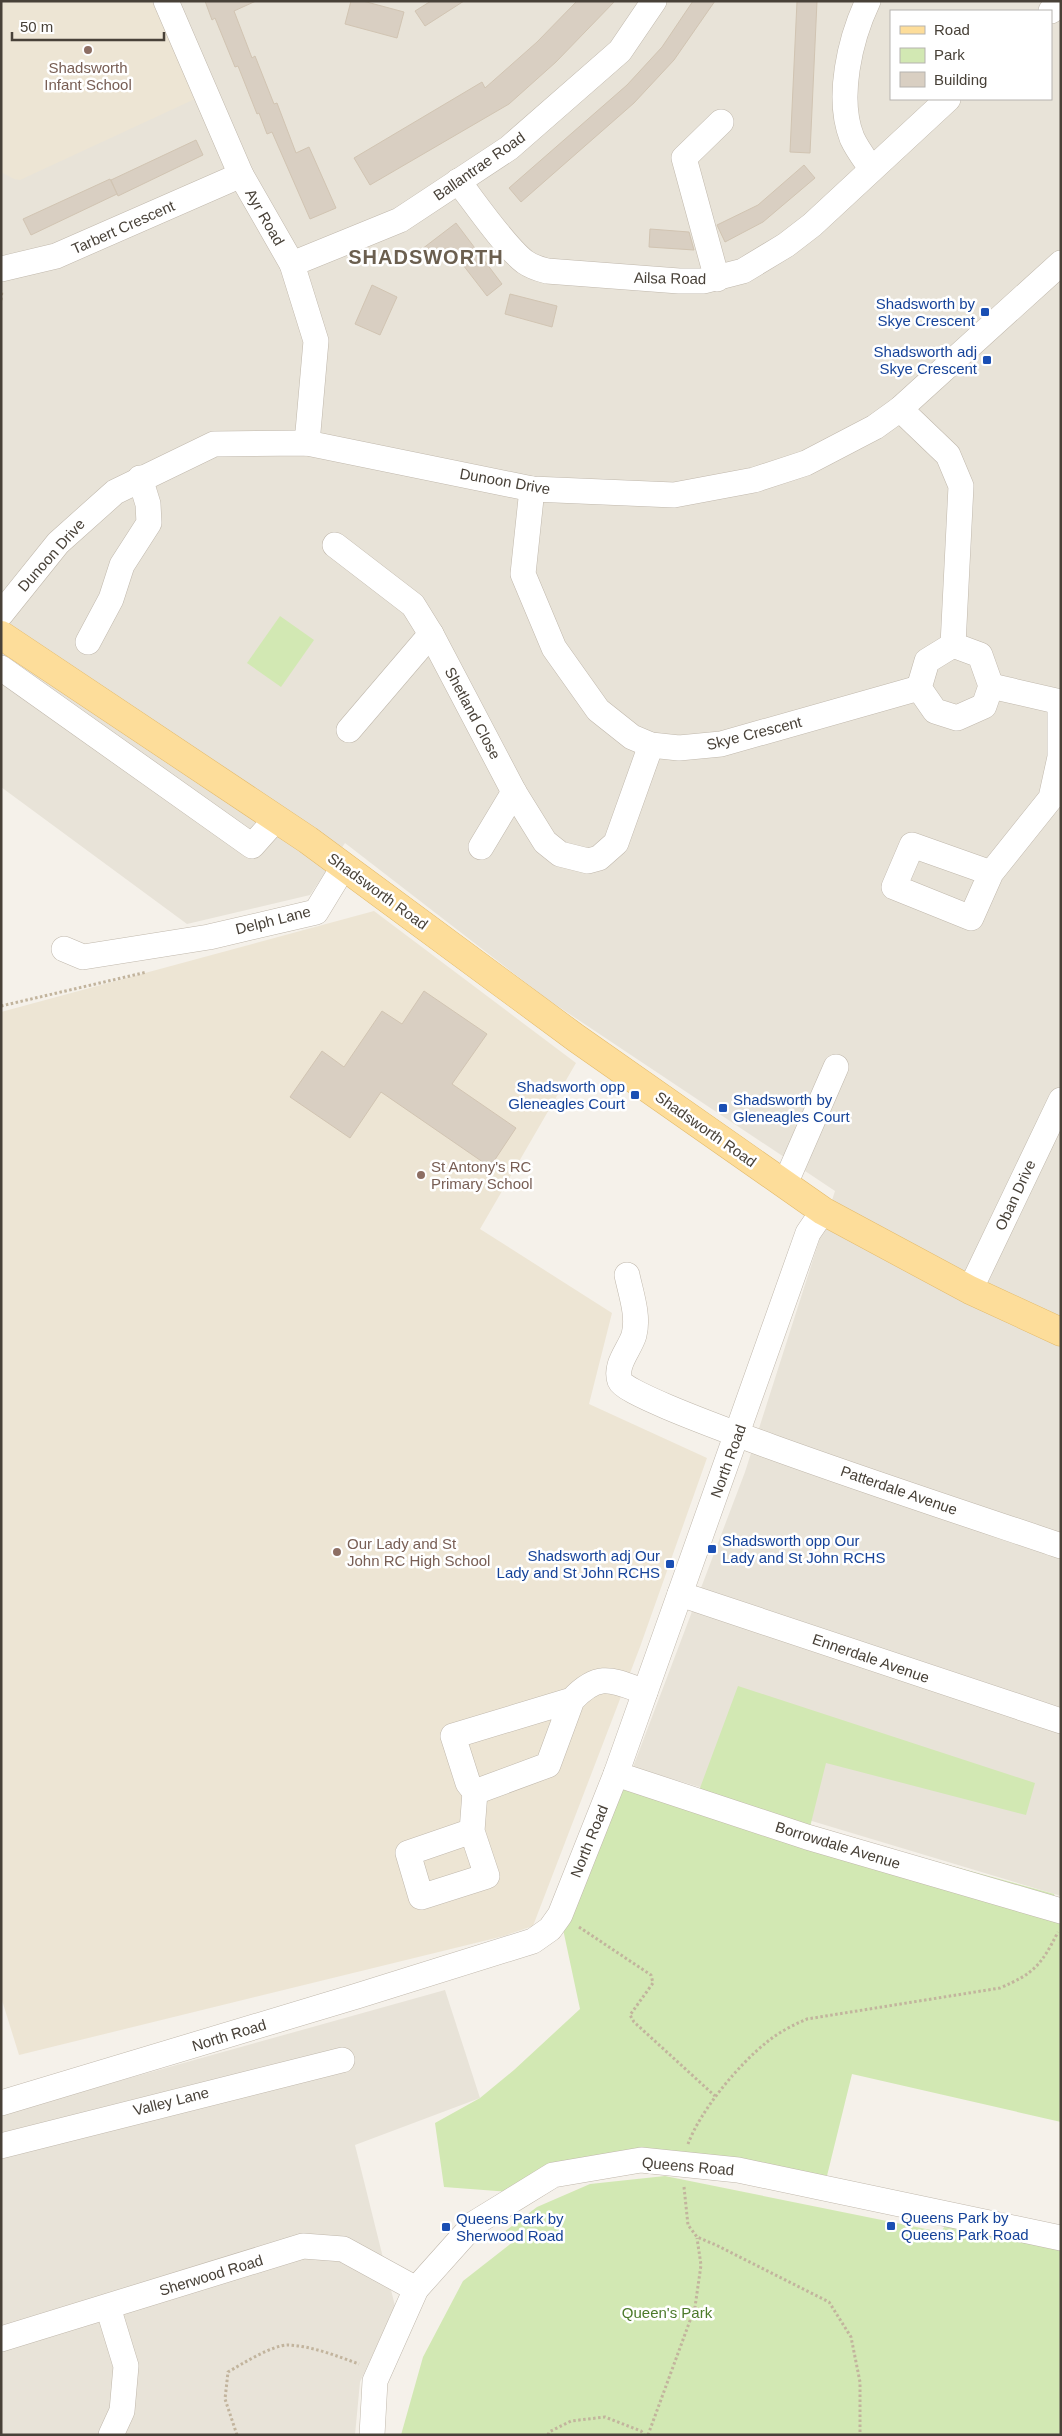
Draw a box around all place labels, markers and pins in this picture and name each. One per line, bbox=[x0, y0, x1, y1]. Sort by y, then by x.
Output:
marker: Shadsworth Infant School bbox=[82, 44, 94, 56]
place label: Shadsworth Infant School bbox=[44, 59, 132, 93]
place label: Shadsworth by Skye Crescent bbox=[876, 295, 976, 329]
marker: Shadsworth by Skye Crescent bbox=[979, 306, 991, 318]
place label: Shadsworth adj Skye Crescent bbox=[874, 343, 978, 377]
marker: Shadsworth adj Skye Crescent bbox=[981, 354, 993, 366]
place label: Shadsworth opp Gleneagles Court bbox=[508, 1078, 626, 1112]
marker: Shadsworth opp Gleneagles Court bbox=[629, 1089, 641, 1101]
place label: Shadsworth by Gleneagles Court bbox=[733, 1091, 851, 1125]
marker: Shadsworth by Gleneagles Court bbox=[717, 1102, 729, 1114]
place label: St Antony's RC Primary School bbox=[431, 1158, 533, 1192]
marker: St Antony's RC Primary School bbox=[415, 1169, 427, 1181]
place label: Shadsworth opp Our Lady and St John RCHS bbox=[722, 1532, 885, 1566]
place label: Our Lady and St John RC High School bbox=[347, 1535, 490, 1569]
marker: Shadsworth opp Our Lady and St John RCHS bbox=[706, 1543, 718, 1555]
marker: Our Lady and St John RC High School bbox=[331, 1546, 343, 1558]
place label: Shadsworth adj Our Lady and St John RCHS bbox=[497, 1547, 660, 1581]
marker: Shadsworth adj Our Lady and St John RCHS bbox=[664, 1558, 676, 1570]
place label: Queens Park by Queens Park Road bbox=[901, 2209, 1029, 2243]
place label: Queens Park by Sherwood Road bbox=[456, 2210, 564, 2244]
marker: Queens Park by Queens Park Road bbox=[885, 2220, 897, 2232]
marker: Queens Park by Sherwood Road bbox=[440, 2221, 452, 2233]

